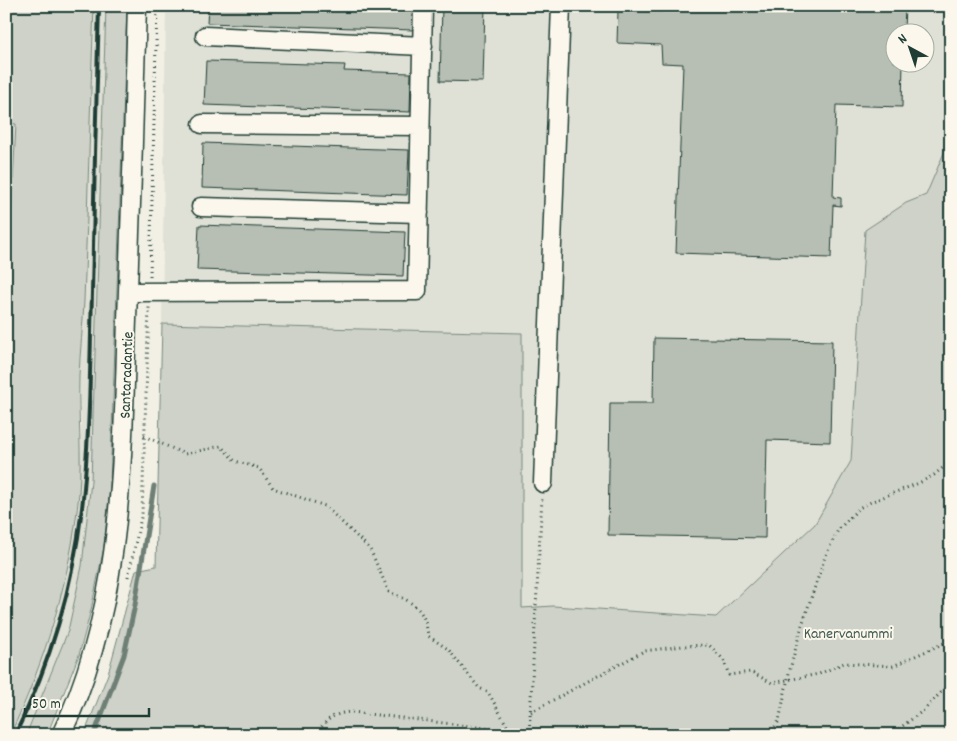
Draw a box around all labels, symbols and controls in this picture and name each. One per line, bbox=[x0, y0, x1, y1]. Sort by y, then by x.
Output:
north arrow bbox=[884, 22, 934, 72]
text: N bbox=[894, 30, 912, 49]
street label: Santaradantie bbox=[114, 331, 141, 419]
park label: Kanervanummi bbox=[804, 623, 892, 646]
scale bar bbox=[25, 686, 149, 718]
text: 50 m bbox=[32, 694, 61, 716]

